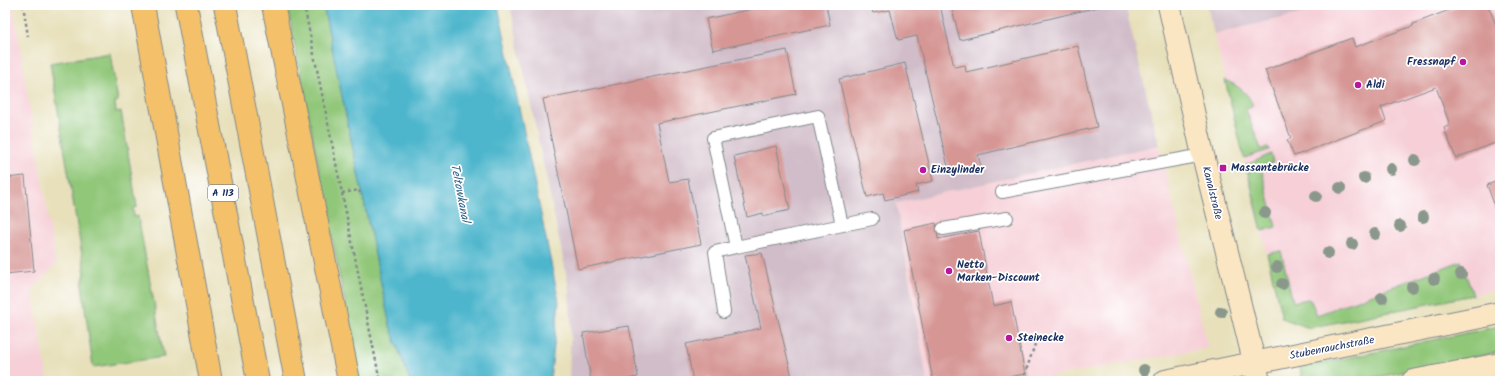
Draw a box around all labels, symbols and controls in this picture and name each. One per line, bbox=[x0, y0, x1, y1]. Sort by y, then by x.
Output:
place label: Fressnapf bbox=[1407, 53, 1456, 71]
marker: Fressnapf bbox=[1458, 57, 1468, 67]
place label: Aldi bbox=[1366, 76, 1386, 94]
marker: Aldi bbox=[1353, 80, 1363, 90]
place label: Massantebrücke bbox=[1231, 159, 1310, 177]
place label: Einzylinder bbox=[931, 161, 985, 179]
water label: Teltowkanal bbox=[445, 162, 475, 226]
marker: Massantebrücke bbox=[1218, 163, 1228, 173]
street label: Kanalstraße bbox=[1197, 164, 1227, 222]
marker: Einzylinder bbox=[918, 165, 928, 175]
road number: A 113 bbox=[208, 185, 238, 201]
place label: Netto Marken-Discount bbox=[957, 256, 1041, 287]
marker: Netto Marken-Discount bbox=[944, 266, 954, 276]
place label: Steinecke bbox=[1017, 329, 1065, 347]
street label: Stubenrauchstraße bbox=[1288, 331, 1376, 365]
marker: Steinecke bbox=[1004, 333, 1014, 343]

